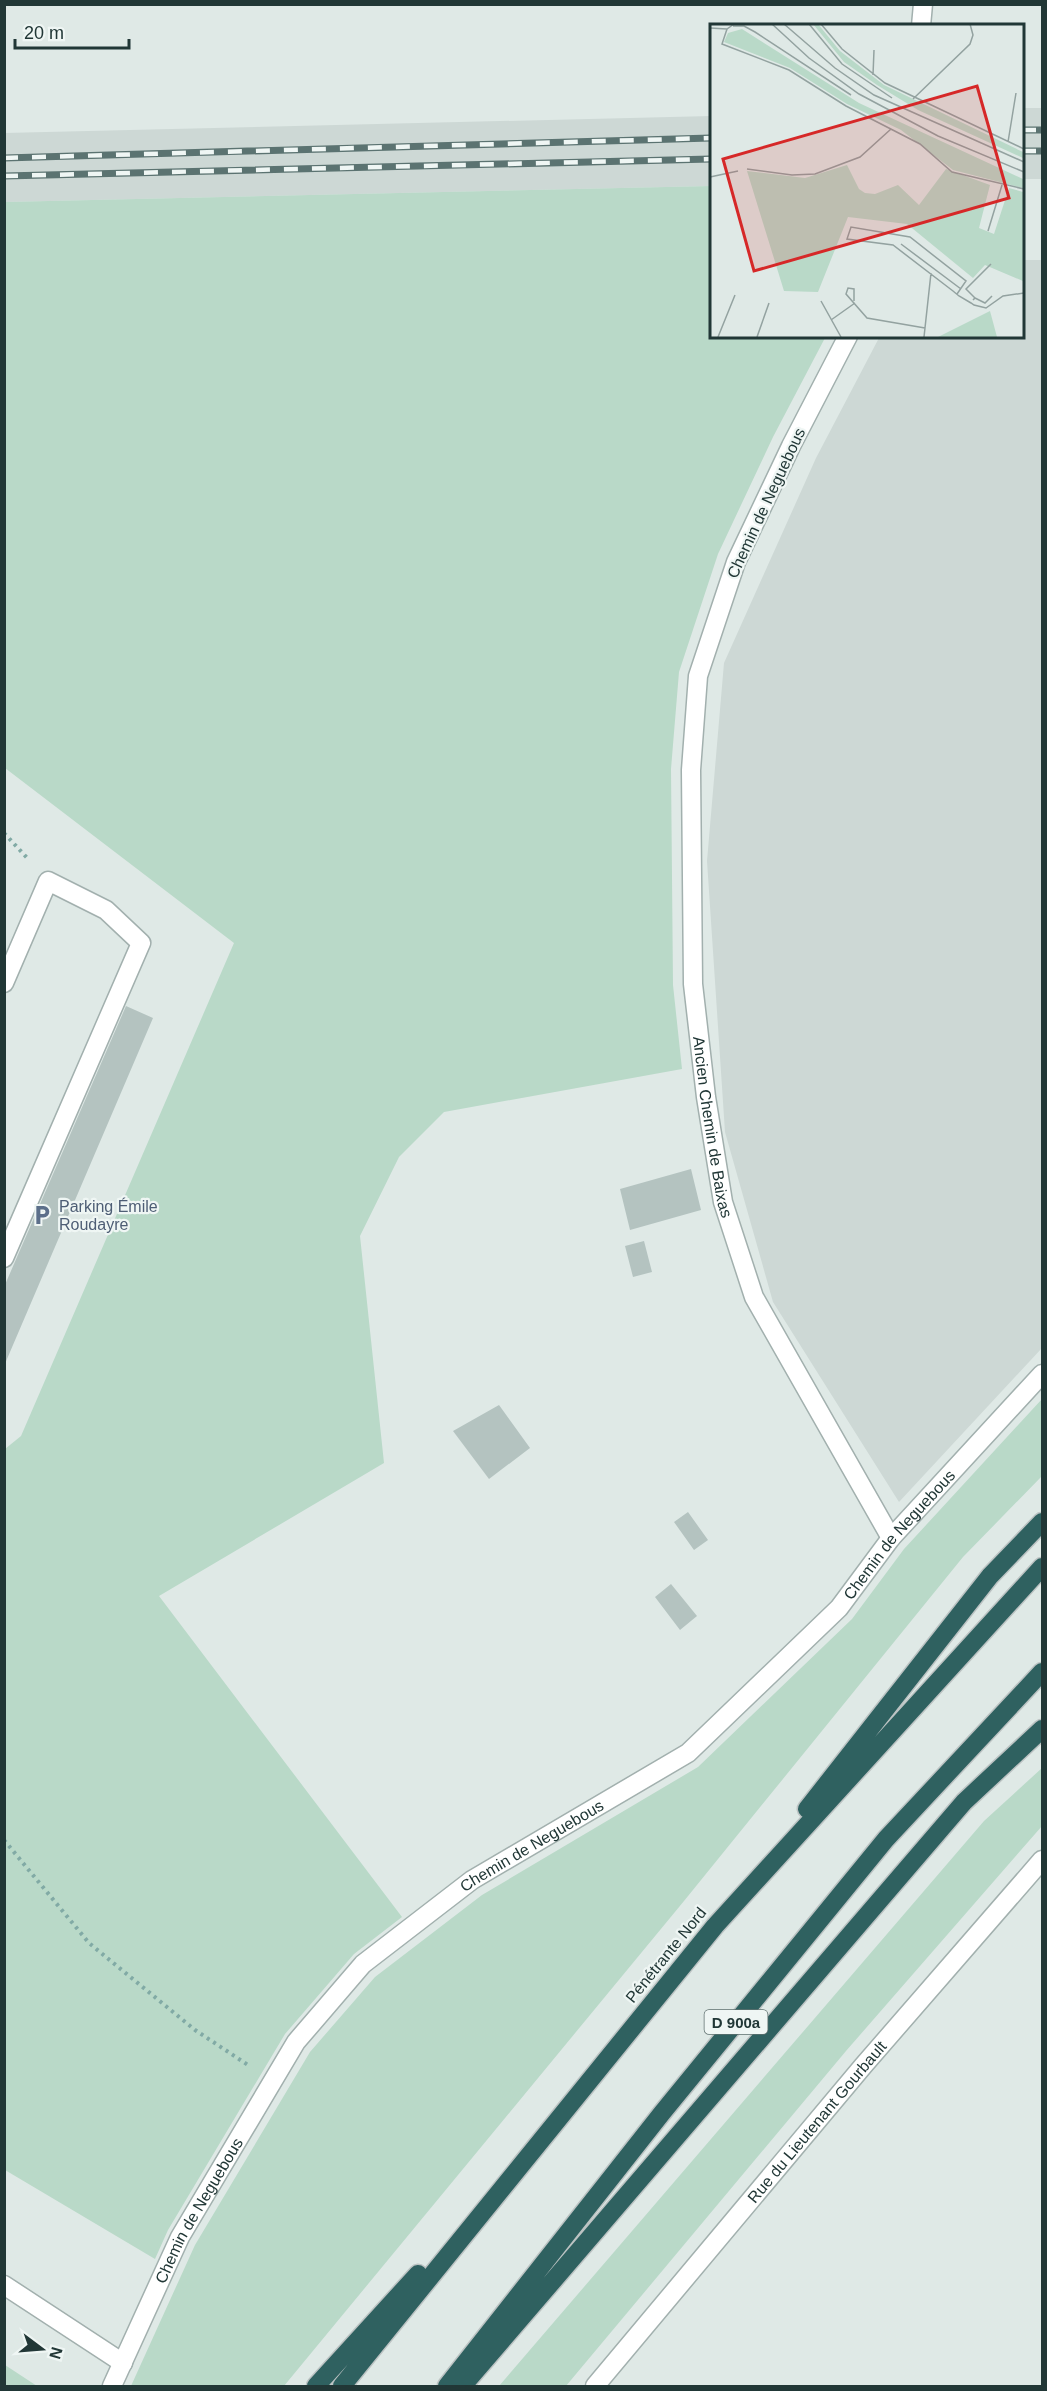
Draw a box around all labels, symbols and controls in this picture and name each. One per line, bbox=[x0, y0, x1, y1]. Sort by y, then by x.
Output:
scale bar bbox=[15, 12, 129, 50]
text: 20 m bbox=[24, 23, 64, 43]
inset map bbox=[710, 24, 1023, 338]
street label: Chemin de Neguebous bbox=[724, 425, 808, 581]
street label: Ancien Chemin de Baixas bbox=[691, 1035, 736, 1220]
place label: Parking Émile Roudayre bbox=[59, 1197, 158, 1233]
parking icon: Parking Émile Roudayre bbox=[30, 1203, 54, 1227]
street label: Chemin de Neguebous bbox=[840, 1466, 958, 1603]
street label: Chemin de Neguebous bbox=[457, 1796, 606, 1895]
street label: Pénétrante Nord bbox=[622, 1904, 710, 2006]
road number: D 900a bbox=[704, 2010, 768, 2034]
street label: Rue du Lieutenant Gourbault bbox=[744, 2037, 890, 2206]
street label: Chemin de Neguebous bbox=[152, 2135, 246, 2286]
north arrow bbox=[12, 2319, 72, 2379]
text: N bbox=[46, 2345, 66, 2361]

